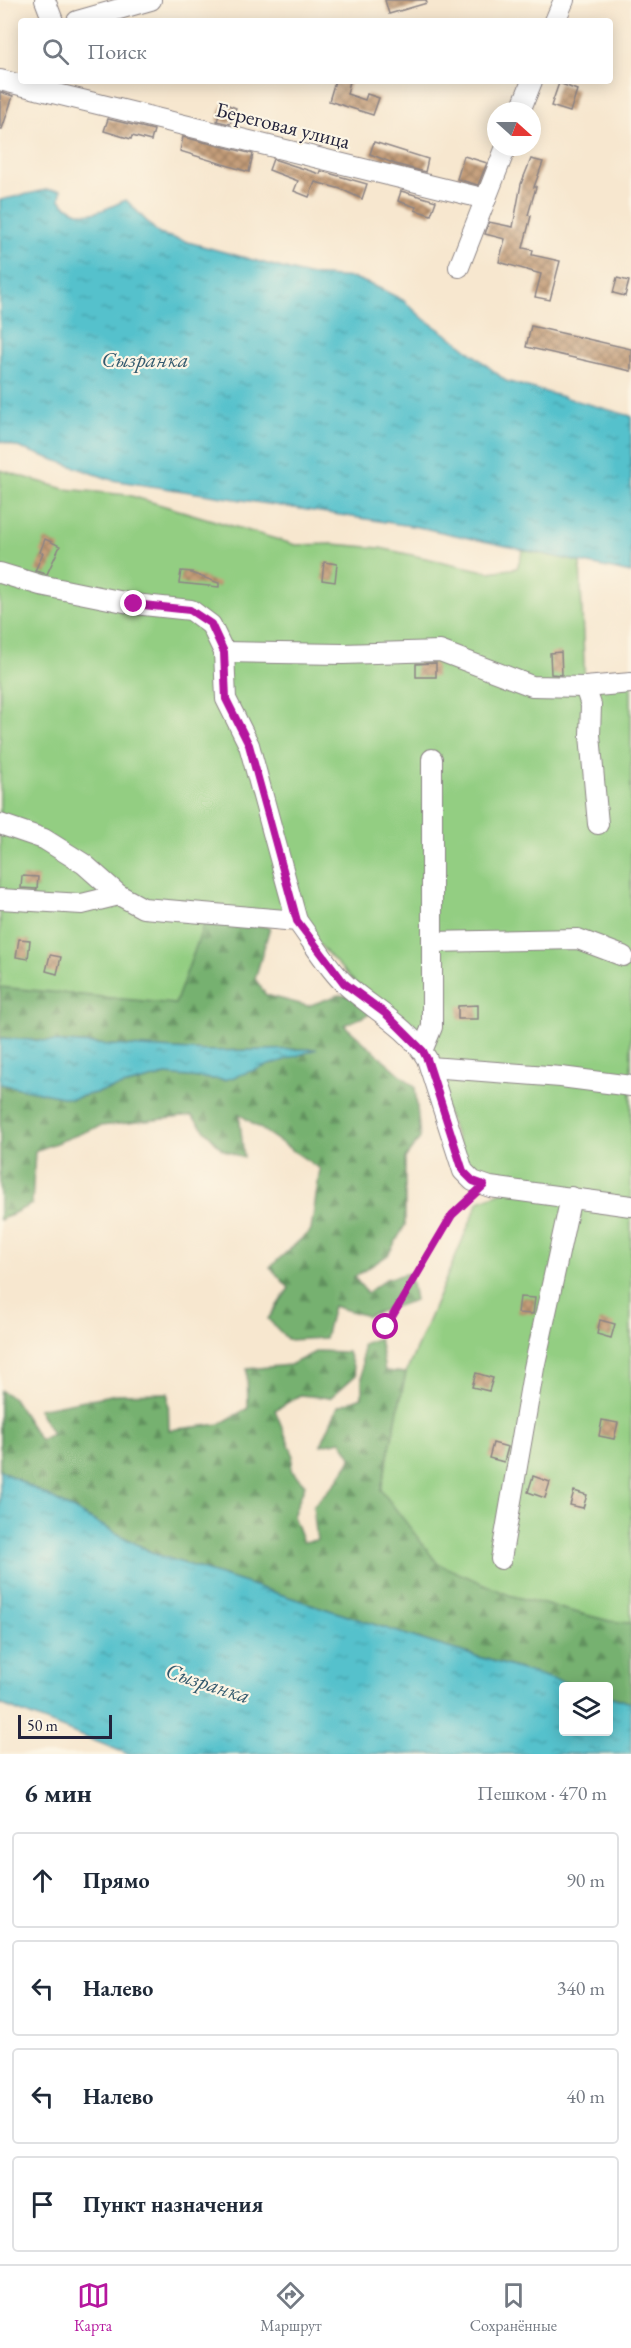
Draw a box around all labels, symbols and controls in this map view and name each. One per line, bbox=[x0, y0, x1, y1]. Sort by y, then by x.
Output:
search box bbox=[18, 18, 613, 84]
icon: search bbox=[39, 35, 72, 68]
text: Поиск bbox=[87, 37, 147, 66]
street label: Береговая улица bbox=[213, 95, 353, 155]
north arrow bbox=[487, 102, 541, 156]
water label: Сызранка bbox=[101, 345, 189, 374]
route end bbox=[120, 590, 146, 616]
route start bbox=[372, 1313, 398, 1339]
water label: Сызранка bbox=[162, 1656, 254, 1710]
map controls bbox=[559, 1682, 613, 1736]
button: layers bbox=[559, 1682, 613, 1736]
scale bar bbox=[18, 1712, 112, 1740]
text: 50 m bbox=[27, 1715, 58, 1736]
text: 6 мин bbox=[24, 1776, 92, 1810]
text: Пешком · 470 m bbox=[477, 1780, 607, 1806]
icon: ahead bbox=[26, 1864, 59, 1897]
text: Прямо bbox=[83, 1866, 150, 1895]
text: 90 m bbox=[566, 1867, 605, 1893]
icon: left bbox=[26, 1972, 59, 2005]
text: Налево bbox=[83, 1974, 153, 2003]
text: 340 m bbox=[557, 1975, 605, 2001]
icon: left bbox=[26, 2080, 59, 2113]
text: Налево bbox=[83, 2082, 153, 2111]
text: 40 m bbox=[566, 2083, 605, 2109]
icon: arrive bbox=[26, 2188, 59, 2221]
text: Пункт назначения bbox=[83, 2190, 263, 2219]
tab: Карта bbox=[74, 2279, 112, 2336]
tab: Маршрут bbox=[260, 2279, 322, 2336]
tab: Сохранённые bbox=[470, 2279, 557, 2336]

